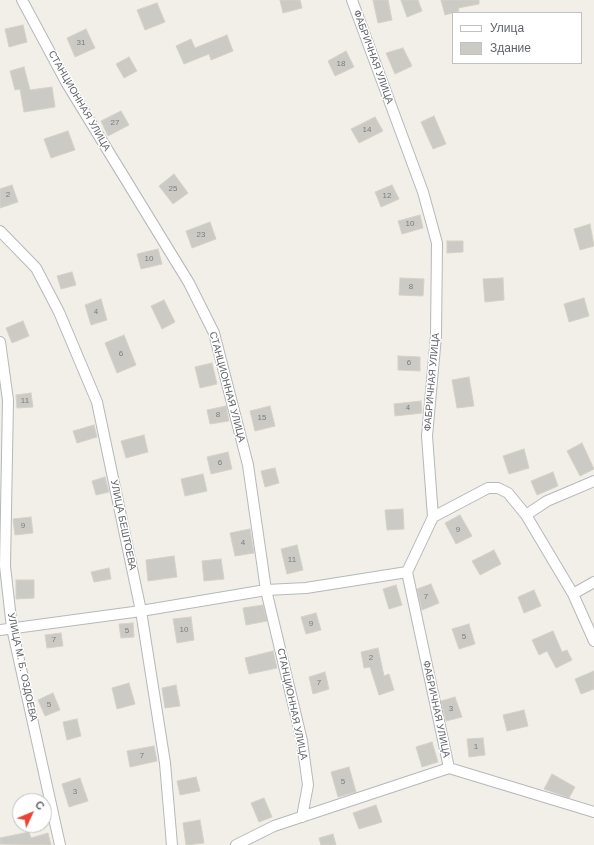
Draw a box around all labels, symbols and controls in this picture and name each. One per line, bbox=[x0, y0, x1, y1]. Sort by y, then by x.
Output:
street label: ФАБРИЧНАЯ УЛИЦА bbox=[350, 8, 396, 106]
legend bbox=[452, 12, 582, 64]
text: Улица bbox=[490, 21, 524, 35]
house number: 31 bbox=[77, 38, 85, 48]
text: Здание bbox=[490, 41, 531, 55]
street label: СТАНЦИОННАЯ УЛИЦА bbox=[45, 49, 113, 153]
house number: 18 bbox=[337, 59, 345, 69]
house number: 27 bbox=[111, 118, 119, 128]
house number: 14 bbox=[363, 125, 371, 135]
house number: 25 bbox=[169, 184, 177, 194]
house number: 2 bbox=[6, 190, 10, 200]
house number: 12 bbox=[383, 191, 391, 201]
house number: 10 bbox=[406, 219, 414, 229]
house number: 23 bbox=[197, 230, 205, 240]
house number: 10 bbox=[145, 254, 153, 264]
house number: 8 bbox=[409, 282, 413, 292]
house number: 4 bbox=[94, 307, 98, 317]
street label: СТАНЦИОННАЯ УЛИЦА bbox=[206, 330, 248, 444]
street label: ФАБРИЧНАЯ УЛИЦА bbox=[422, 332, 442, 432]
house number: 6 bbox=[119, 349, 123, 359]
house number: 6 bbox=[407, 358, 411, 368]
house number: 11 bbox=[21, 396, 29, 406]
house number: 4 bbox=[406, 403, 410, 413]
house number: 8 bbox=[216, 410, 220, 420]
house number: 15 bbox=[258, 413, 266, 423]
house number: 6 bbox=[218, 458, 222, 468]
street label: УЛИЦА БЕШТОЕВА bbox=[108, 479, 138, 571]
house number: 9 bbox=[21, 521, 25, 531]
house number: 9 bbox=[456, 525, 460, 535]
house number: 4 bbox=[241, 538, 245, 548]
house number: 11 bbox=[288, 555, 296, 565]
house number: 7 bbox=[424, 592, 428, 602]
street label: УЛИЦА М. Б. ОЗДОЕВА bbox=[5, 612, 39, 722]
house number: 9 bbox=[309, 619, 313, 629]
house number: 10 bbox=[180, 625, 188, 635]
house number: 5 bbox=[125, 626, 129, 636]
house number: 5 bbox=[462, 632, 466, 642]
house number: 7 bbox=[52, 635, 56, 645]
street label: СТАНЦИОННАЯ УЛИЦА bbox=[274, 647, 310, 761]
house number: 2 bbox=[369, 653, 373, 663]
street label: ФАБРИЧНАЯ УЛИЦА bbox=[420, 659, 452, 759]
house number: 7 bbox=[317, 678, 321, 688]
house number: 5 bbox=[47, 700, 51, 710]
house number: 3 bbox=[449, 704, 453, 714]
house number: 1 bbox=[474, 742, 478, 752]
house number: 7 bbox=[140, 751, 144, 761]
house number: 5 bbox=[341, 777, 345, 787]
house number: 3 bbox=[73, 787, 77, 797]
north arrow bbox=[12, 793, 52, 833]
text: С bbox=[33, 798, 47, 812]

